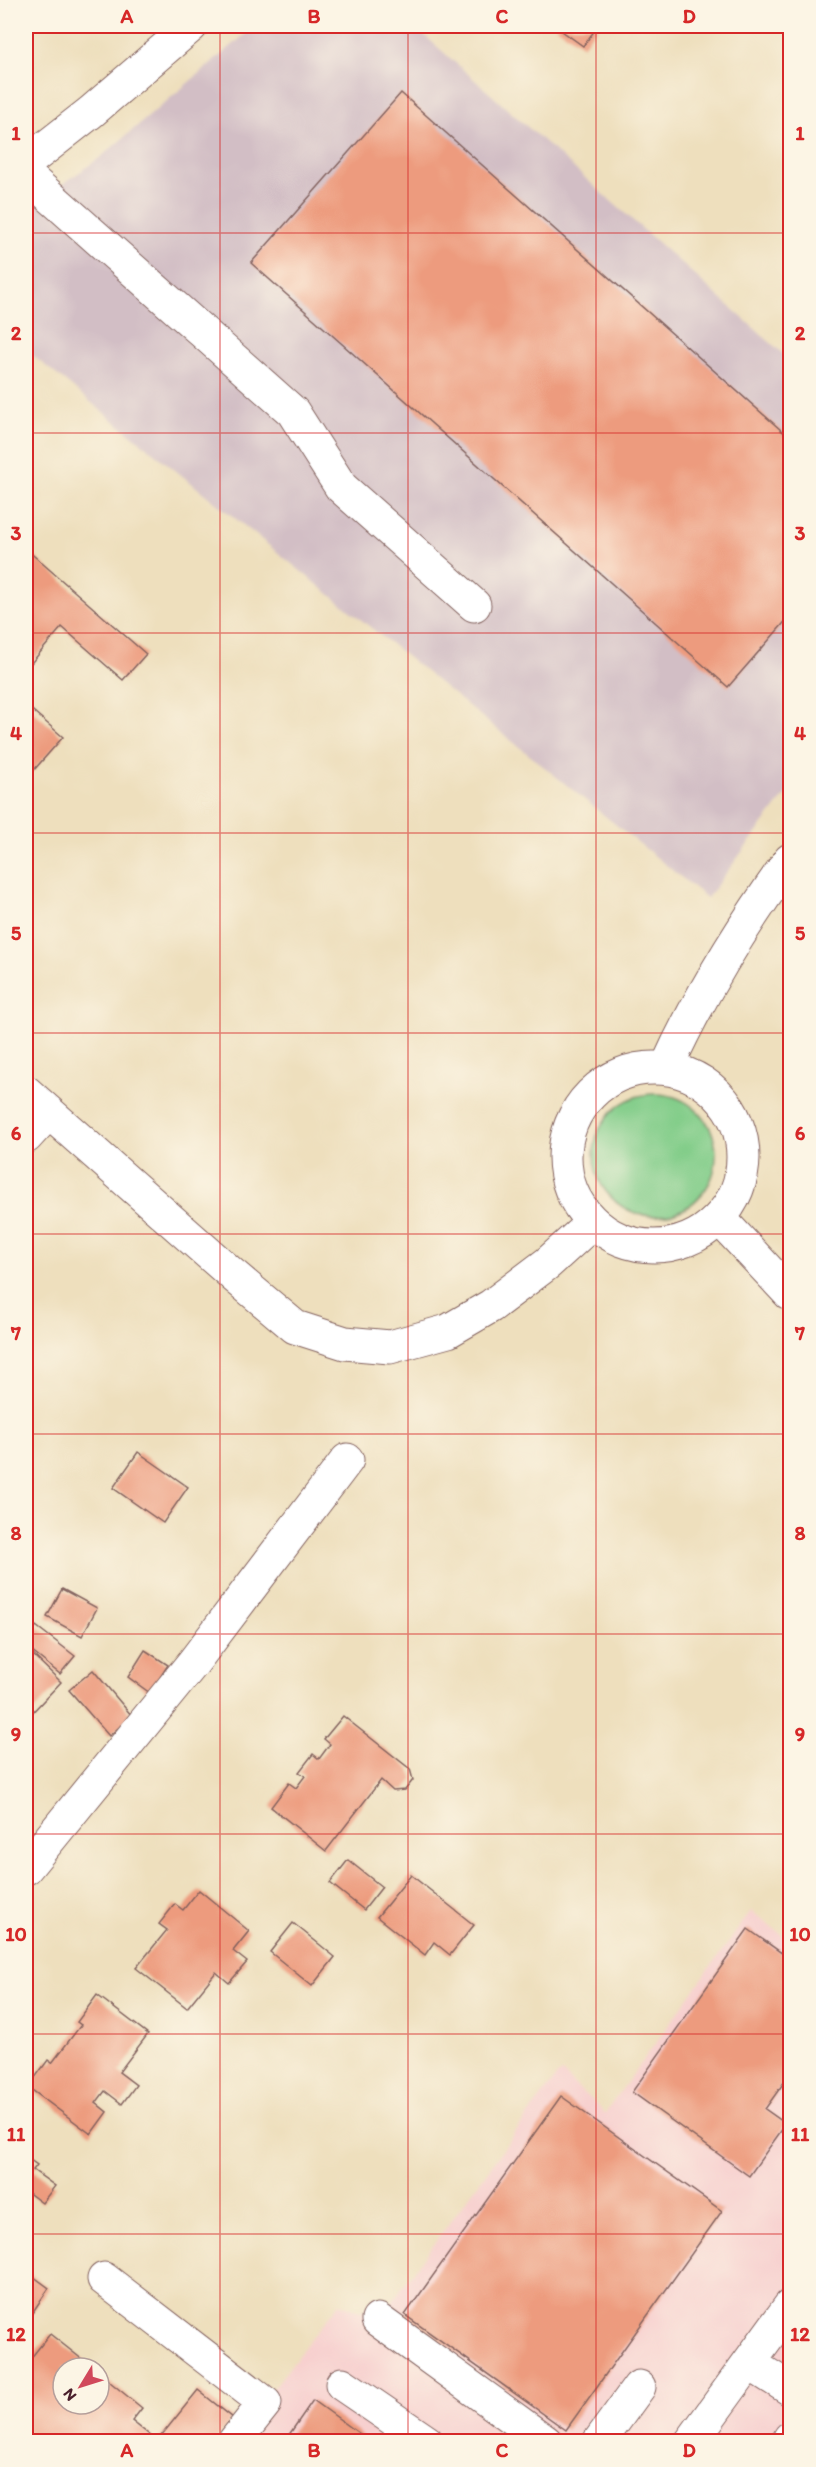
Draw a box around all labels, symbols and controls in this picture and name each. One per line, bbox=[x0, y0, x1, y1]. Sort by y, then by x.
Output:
text: A bbox=[120, 4, 134, 28]
text: B bbox=[308, 4, 321, 28]
text: C bbox=[496, 4, 509, 28]
text: D bbox=[682, 4, 696, 28]
text: 1 bbox=[11, 121, 21, 145]
text: 1 bbox=[795, 121, 805, 145]
text: 2 bbox=[11, 321, 22, 345]
text: 2 bbox=[795, 321, 806, 345]
text: 3 bbox=[11, 521, 22, 545]
text: 3 bbox=[795, 521, 806, 545]
text: 4 bbox=[10, 721, 22, 745]
text: 4 bbox=[794, 721, 806, 745]
text: 5 bbox=[11, 921, 22, 945]
text: 5 bbox=[795, 921, 806, 945]
text: 6 bbox=[11, 1121, 22, 1145]
text: 6 bbox=[795, 1121, 806, 1145]
text: 7 bbox=[10, 1321, 21, 1345]
text: 7 bbox=[794, 1321, 805, 1345]
text: 8 bbox=[11, 1521, 22, 1545]
text: 8 bbox=[795, 1521, 806, 1545]
text: 9 bbox=[11, 1722, 21, 1746]
text: 9 bbox=[795, 1722, 805, 1746]
text: 10 bbox=[5, 1922, 27, 1946]
text: 10 bbox=[789, 1922, 811, 1946]
text: 11 bbox=[7, 2122, 26, 2146]
text: 11 bbox=[791, 2122, 810, 2146]
text: 12 bbox=[6, 2322, 26, 2346]
text: 12 bbox=[790, 2322, 810, 2346]
north arrow bbox=[51, 2356, 111, 2416]
text: N bbox=[59, 2385, 80, 2405]
text: A bbox=[120, 2438, 134, 2462]
text: B bbox=[308, 2438, 321, 2462]
text: C bbox=[496, 2438, 509, 2462]
text: D bbox=[682, 2438, 696, 2462]

